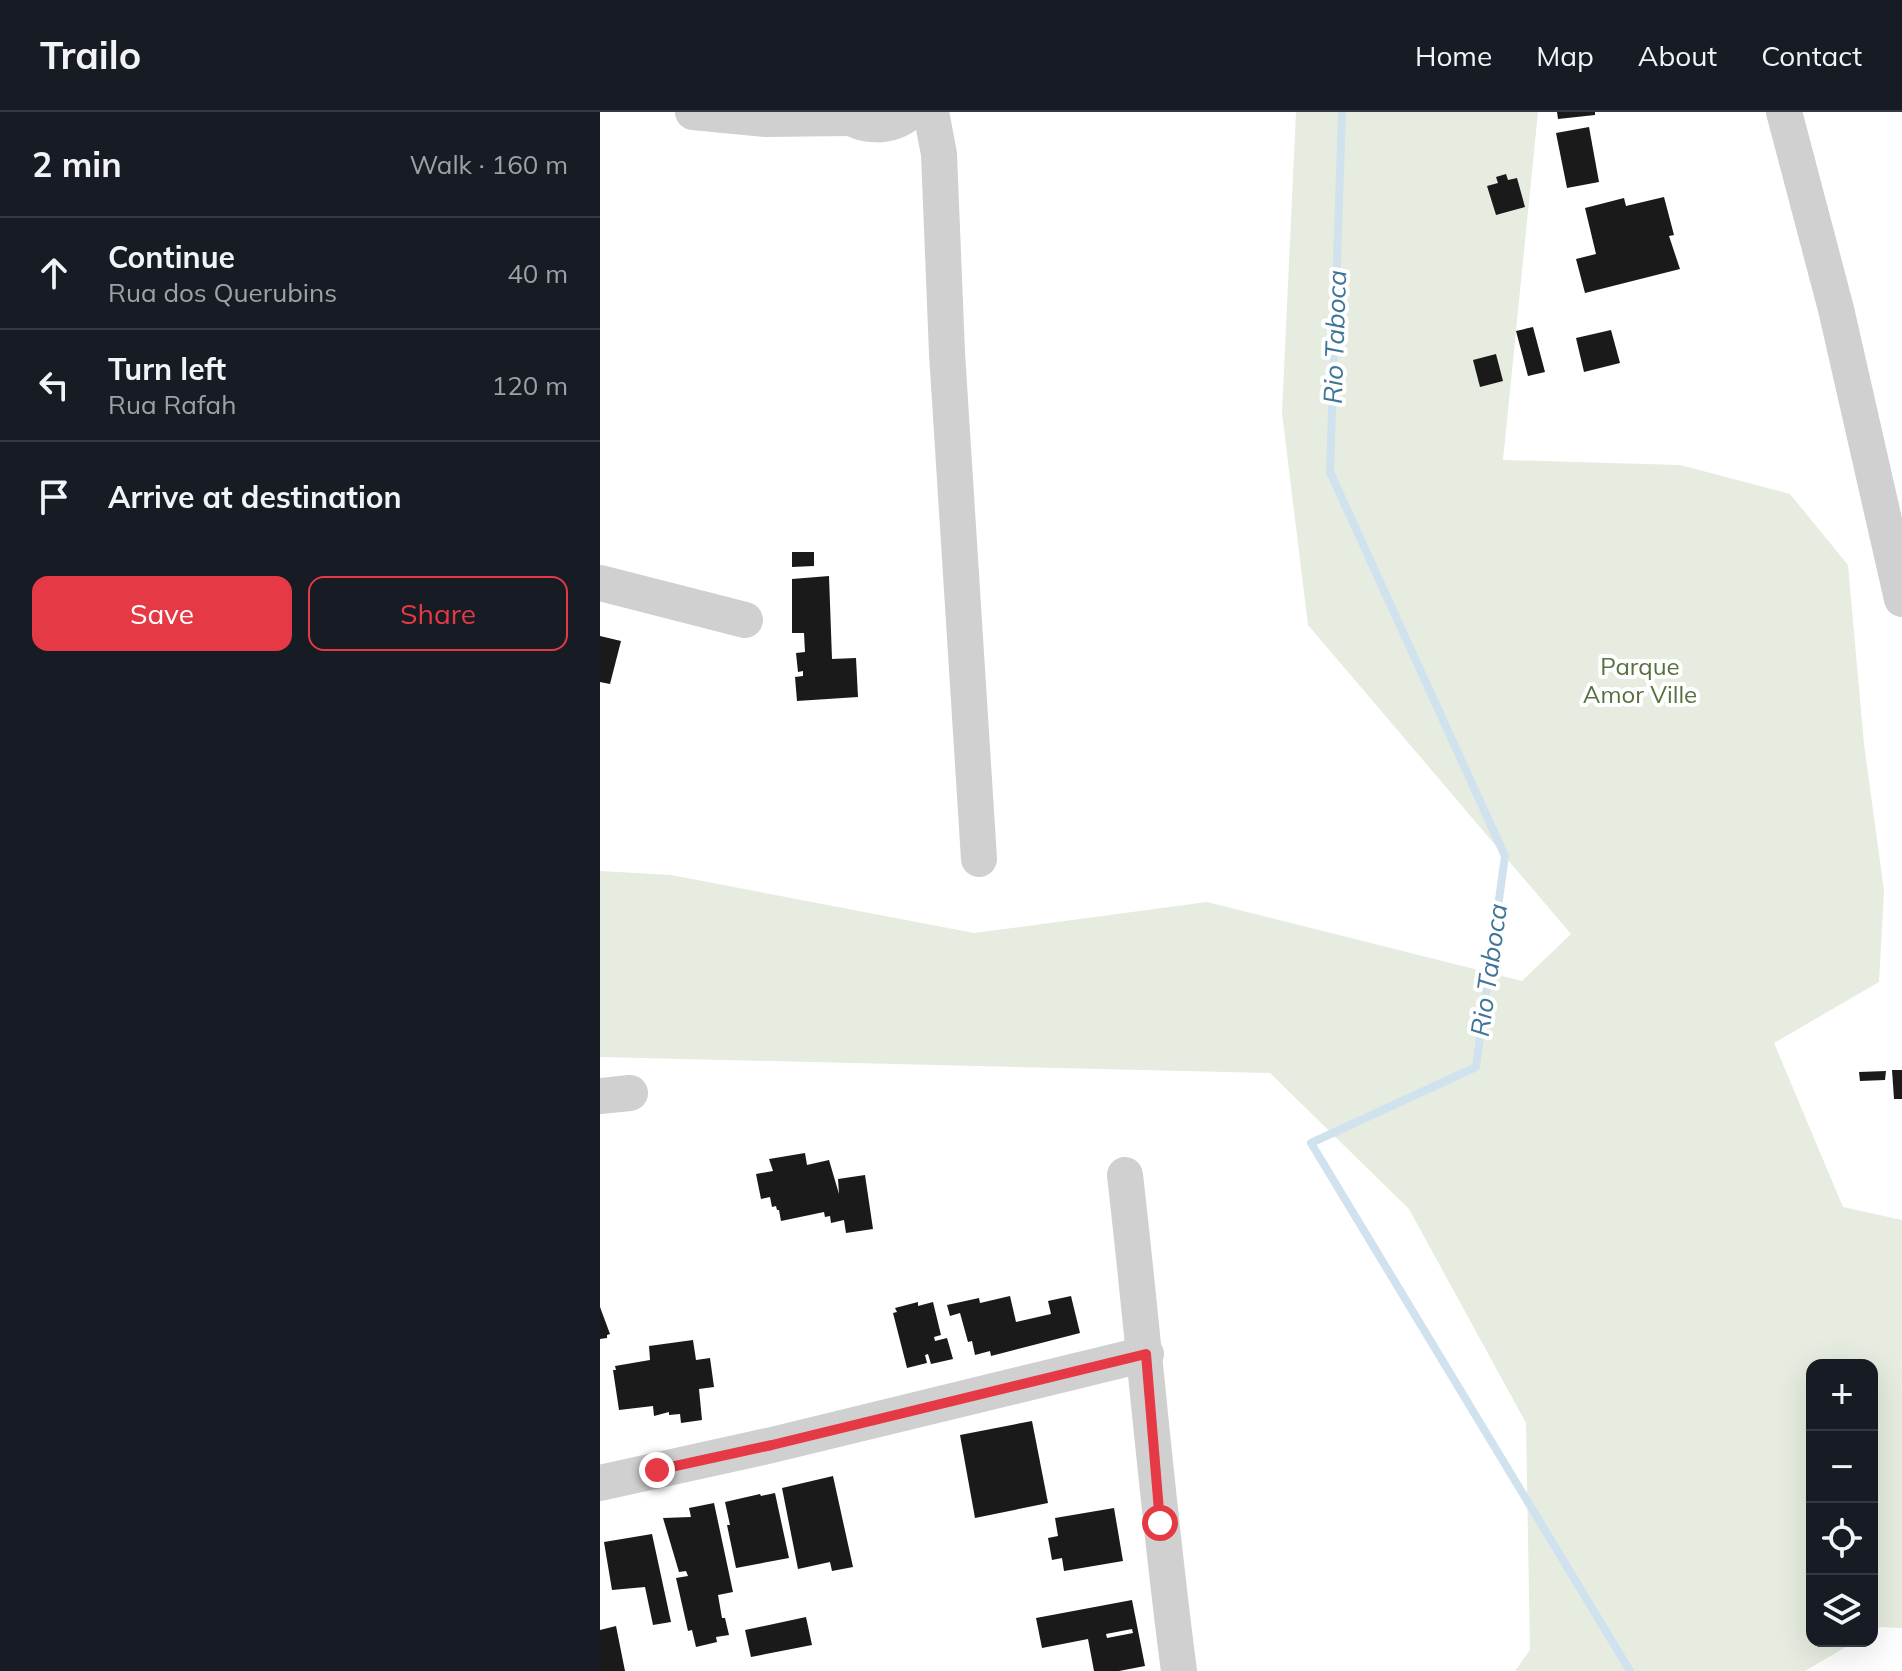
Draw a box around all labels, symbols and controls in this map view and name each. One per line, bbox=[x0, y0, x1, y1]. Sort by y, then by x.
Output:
text: Trailo bbox=[40, 31, 141, 79]
text: Home bbox=[1415, 38, 1492, 73]
text: Map bbox=[1536, 38, 1594, 73]
text: About bbox=[1638, 38, 1717, 73]
text: Contact bbox=[1761, 38, 1862, 73]
text: 2 min bbox=[32, 143, 122, 186]
text: Walk · 160 m bbox=[409, 148, 568, 181]
text: Continue bbox=[108, 238, 235, 276]
icon: ahead bbox=[32, 251, 76, 295]
text: 40 m bbox=[507, 257, 568, 290]
water label: Rio Taboca bbox=[1316, 269, 1353, 404]
text: Rua dos Querubins bbox=[108, 276, 337, 309]
text: Turn left bbox=[108, 350, 226, 388]
icon: left bbox=[32, 363, 76, 407]
text: 120 m bbox=[492, 369, 568, 402]
text: Rua Rafah bbox=[108, 388, 236, 421]
icon: arrive bbox=[32, 475, 76, 519]
text: Arrive at destination bbox=[108, 478, 402, 516]
button: Save bbox=[32, 576, 292, 651]
button: Share bbox=[308, 576, 568, 651]
park label: Parque Amor Ville bbox=[1583, 651, 1697, 709]
water label: Rio Taboca bbox=[1463, 901, 1514, 1039]
map controls bbox=[1806, 1359, 1878, 1647]
button: + bbox=[1806, 1359, 1878, 1431]
button: − bbox=[1806, 1431, 1878, 1503]
route end bbox=[639, 1452, 675, 1488]
button: locate bbox=[1806, 1503, 1878, 1575]
route start bbox=[1142, 1505, 1178, 1541]
button: layers bbox=[1806, 1575, 1878, 1647]

